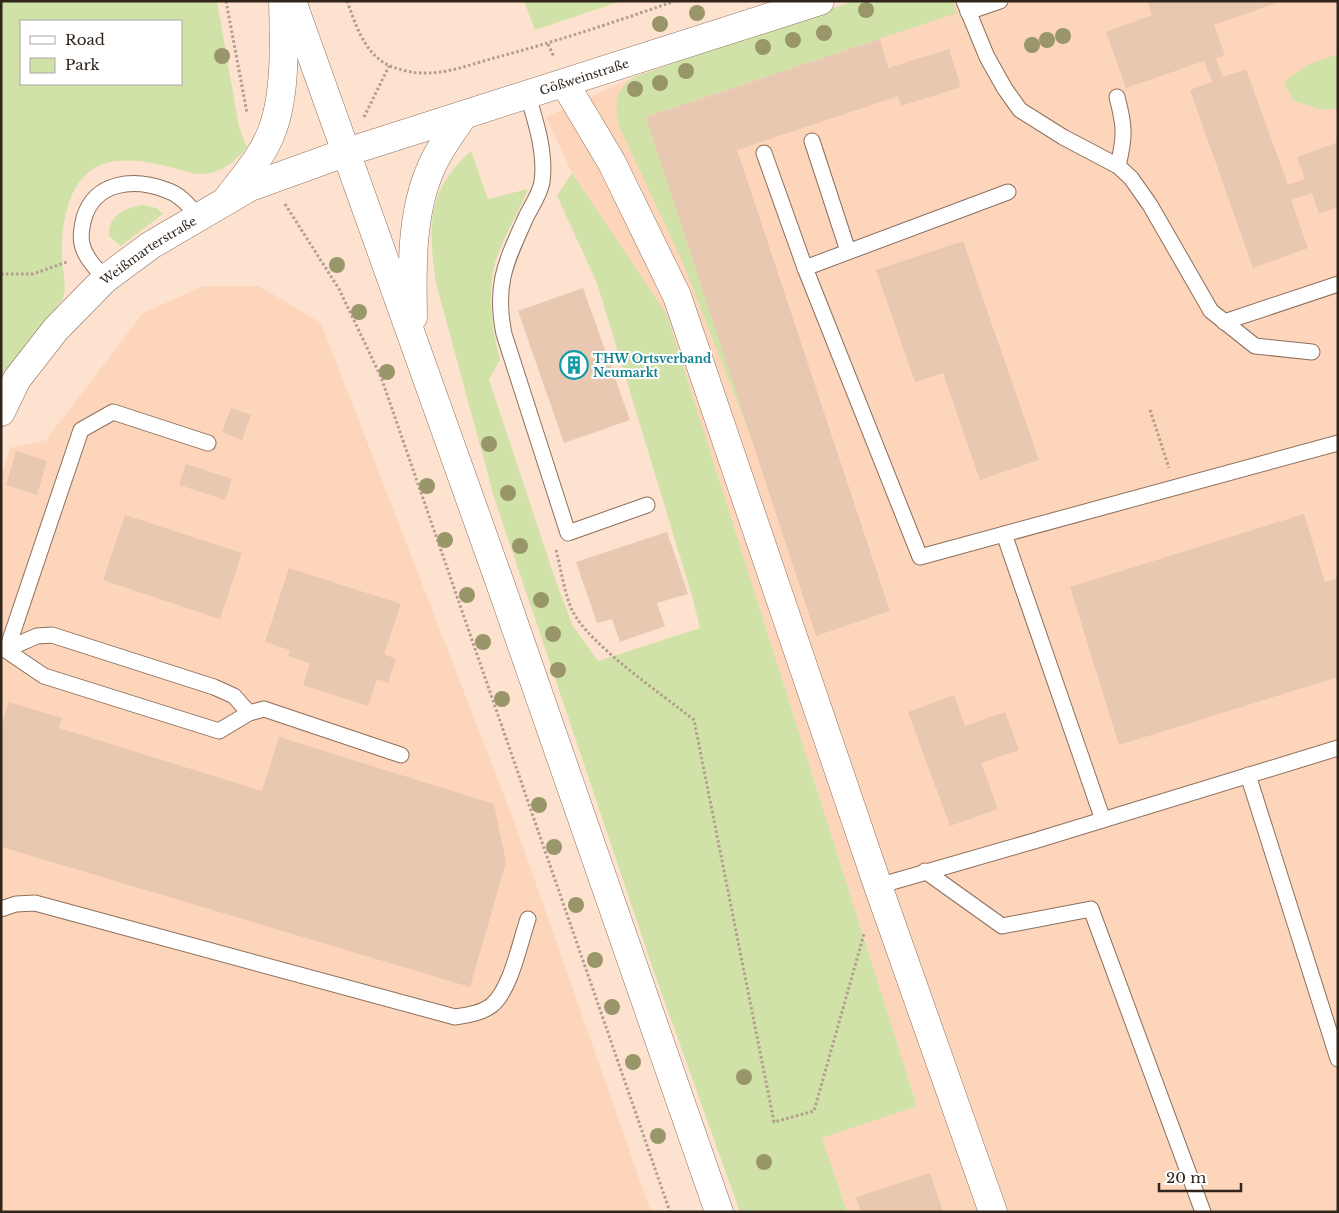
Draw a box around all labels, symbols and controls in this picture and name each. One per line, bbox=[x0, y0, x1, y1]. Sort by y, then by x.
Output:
legend bbox=[20, 20, 182, 85]
text: Road bbox=[65, 30, 105, 49]
text: Park bbox=[65, 55, 101, 74]
street label: Gößweinstraße bbox=[537, 55, 631, 98]
street label: Weißmarterstraße bbox=[96, 213, 199, 288]
building icon: THW Ortsverband Neumarkt bbox=[559, 350, 589, 380]
place label: THW Ortsverband Neumarkt bbox=[593, 351, 712, 380]
scale bar bbox=[1159, 1160, 1242, 1192]
text: 20 m bbox=[1166, 1168, 1206, 1187]

